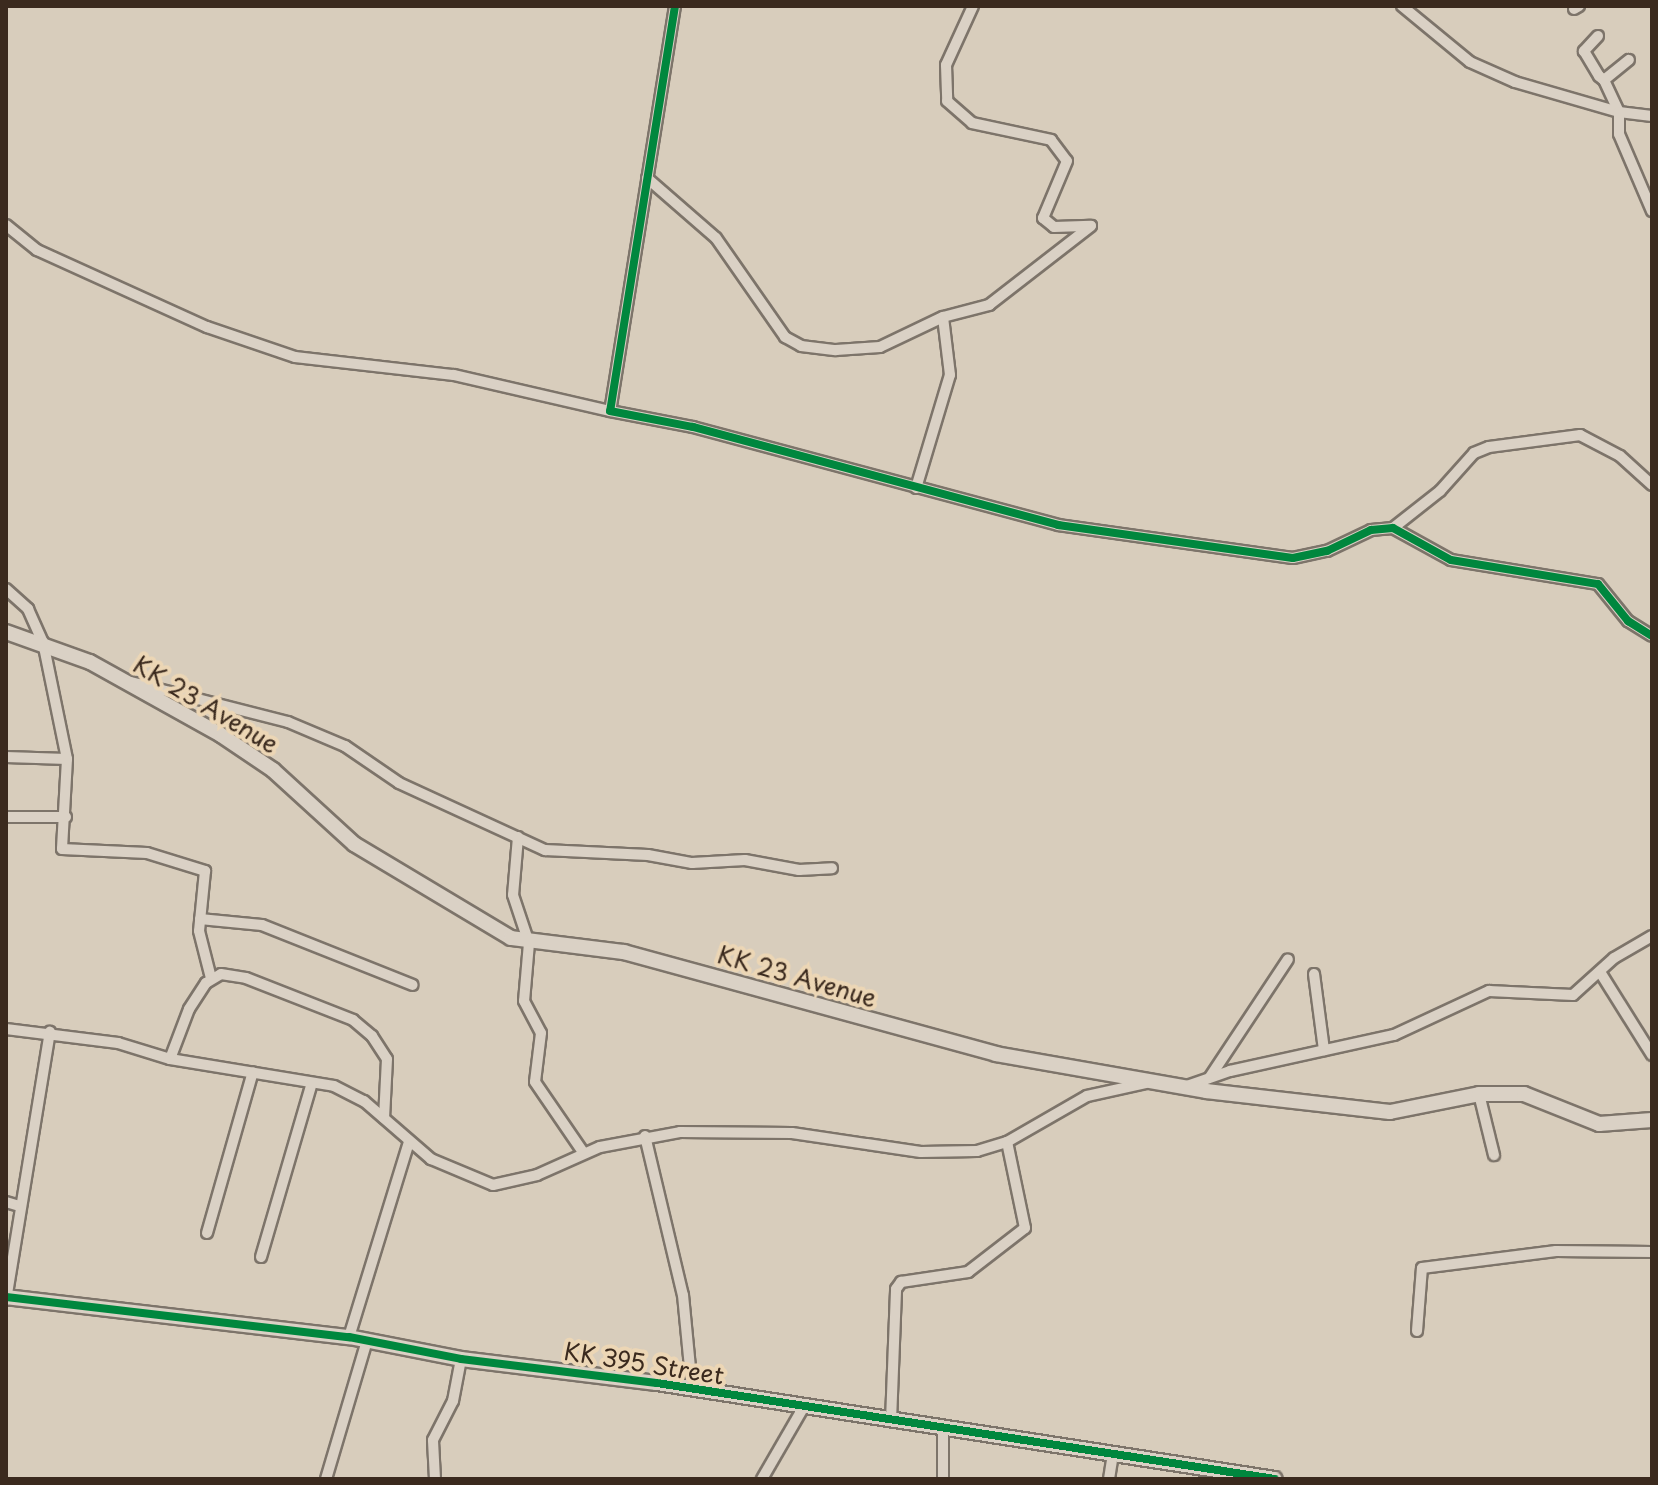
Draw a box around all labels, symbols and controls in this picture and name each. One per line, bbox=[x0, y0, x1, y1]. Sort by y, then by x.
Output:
street label: KK 23 Avenue bbox=[128, 649, 284, 759]
street label: KK 23 Avenue bbox=[714, 940, 880, 1012]
street label: KK 395 Street bbox=[560, 1336, 728, 1390]

